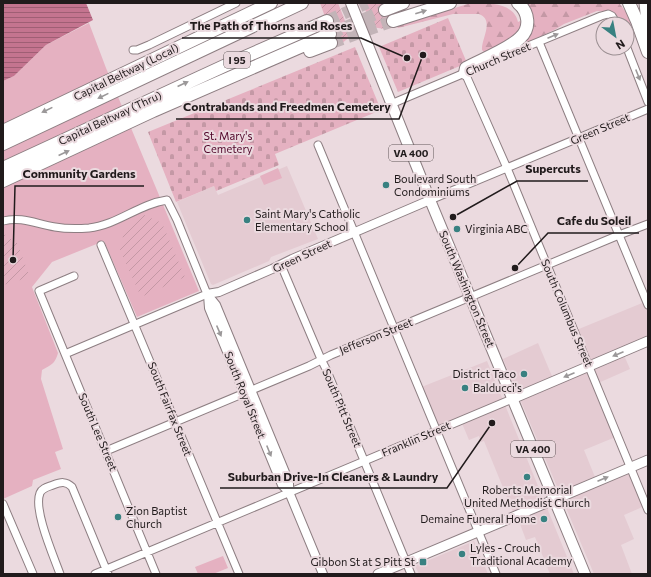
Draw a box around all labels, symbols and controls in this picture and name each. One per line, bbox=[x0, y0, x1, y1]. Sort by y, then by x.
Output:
one-way arrow bbox=[416, 9, 428, 15]
callout: The Path of Thorns and Roses bbox=[182, 14, 361, 38]
north arrow bbox=[595, 16, 635, 56]
text: The Path of Thorns and Roses bbox=[190, 18, 353, 32]
one-way arrow bbox=[547, 33, 558, 39]
text: N bbox=[614, 37, 628, 53]
street label: Church Street bbox=[463, 39, 533, 78]
street label: Capital Beltway (Local) bbox=[71, 40, 181, 103]
road number: I 95 bbox=[224, 52, 250, 68]
one-way arrow bbox=[635, 69, 641, 80]
one-way arrow bbox=[178, 81, 189, 87]
street label: Capital Beltway (Thru) bbox=[56, 88, 164, 147]
one-way arrow bbox=[97, 93, 109, 99]
callout: Contrabands and Freedmen Cemetery bbox=[176, 95, 399, 119]
text: Contrabands and Freedmen Cemetery bbox=[183, 99, 391, 113]
one-way arrow bbox=[42, 107, 53, 113]
street label: Green Street bbox=[568, 110, 632, 147]
park label: St. Mary's Cemetery bbox=[203, 129, 253, 155]
road number: VA 400 bbox=[389, 145, 433, 161]
one-way arrow bbox=[58, 150, 69, 156]
callout: Supercuts bbox=[517, 157, 588, 181]
text: Supercuts bbox=[525, 161, 581, 175]
callout: Community Gardens bbox=[15, 162, 144, 186]
text: Community Gardens bbox=[22, 166, 136, 180]
place label: Boulevard South Condominiums bbox=[394, 172, 476, 198]
marker: Boulevard South Condominiums bbox=[381, 180, 391, 190]
place label: Saint Mary's Catholic Elementary School bbox=[255, 207, 360, 233]
callout: Cafe du Soleil bbox=[548, 209, 639, 233]
text: Cafe du Soleil bbox=[557, 213, 631, 227]
marker: Saint Mary's Catholic Elementary School bbox=[242, 215, 252, 225]
place label: Virginia ABC bbox=[465, 222, 528, 235]
marker: Virginia ABC bbox=[452, 224, 462, 234]
street label: South Washington Street bbox=[437, 229, 498, 350]
street label: Green Street bbox=[270, 236, 334, 275]
street label: South Columbus Street bbox=[539, 257, 596, 369]
street label: Jefferson Street bbox=[337, 315, 415, 357]
one-way arrow bbox=[216, 326, 222, 337]
street label: South Royal Street bbox=[222, 349, 269, 441]
one-way arrow bbox=[612, 351, 624, 357]
street label: South Fairfax Street bbox=[146, 360, 195, 458]
street label: South Pitt Street bbox=[320, 367, 365, 449]
place label: District Taco bbox=[452, 367, 516, 380]
marker: District Taco bbox=[519, 369, 529, 379]
one-way arrow bbox=[562, 372, 574, 378]
place label: Balducci's bbox=[473, 381, 522, 394]
marker: Balducci's bbox=[460, 383, 470, 393]
street label: South Lee Street bbox=[76, 391, 121, 473]
street label: Franklin Street bbox=[379, 418, 453, 459]
road number: VA 400 bbox=[511, 441, 555, 457]
one-way arrow bbox=[266, 446, 272, 458]
callout: Suburban Drive-In Cleaners & Laundry bbox=[220, 464, 447, 488]
text: Suburban Drive-In Cleaners & Laundry bbox=[228, 469, 439, 483]
marker: Roberts Memorial United Methodist Church bbox=[522, 472, 532, 482]
one-way arrow bbox=[598, 476, 610, 482]
place label: Roberts Memorial United Methodist Church bbox=[464, 483, 590, 509]
place label: Zion Baptist Church bbox=[126, 504, 188, 530]
marker: Zion Baptist Church bbox=[113, 512, 123, 522]
place label: Demaine Funeral Home bbox=[420, 512, 536, 525]
marker: Demaine Funeral Home bbox=[539, 514, 549, 524]
place label: Lyles - Crouch Traditional Academy bbox=[470, 541, 572, 567]
marker: Lyles - Crouch Traditional Academy bbox=[457, 549, 467, 559]
place label: Gibbon St at S Pitt St bbox=[311, 555, 415, 568]
marker: Gibbon St at S Pitt St bbox=[418, 557, 428, 567]

